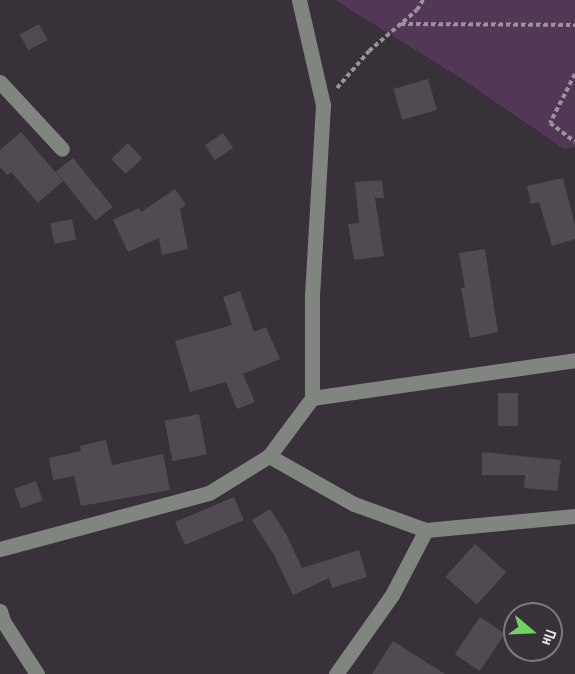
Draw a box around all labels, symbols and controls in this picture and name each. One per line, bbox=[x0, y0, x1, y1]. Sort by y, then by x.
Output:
north arrow bbox=[503, 602, 563, 662]
text: Пн bbox=[537, 627, 560, 648]

